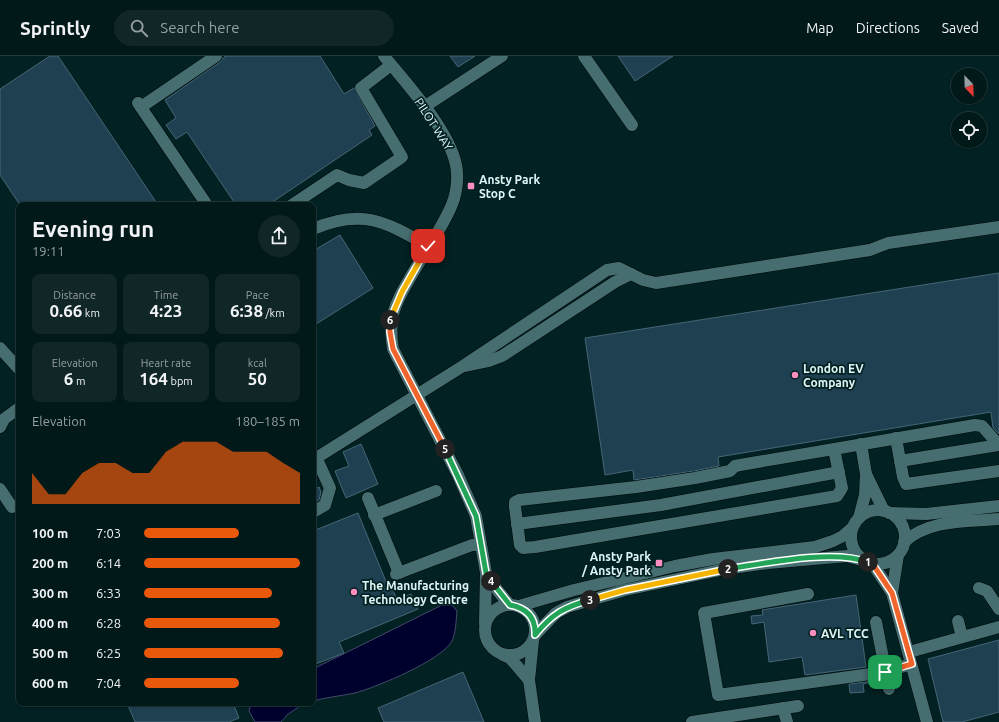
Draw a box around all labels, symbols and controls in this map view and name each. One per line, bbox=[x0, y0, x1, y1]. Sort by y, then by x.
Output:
search box bbox=[114, 10, 394, 46]
text: Sprintly bbox=[20, 17, 90, 39]
icon: search bbox=[128, 17, 150, 39]
text: Search here bbox=[160, 19, 240, 36]
text: Map bbox=[806, 20, 834, 36]
text: Directions bbox=[856, 20, 920, 36]
text: Saved bbox=[942, 20, 979, 36]
north arrow bbox=[951, 68, 987, 104]
map controls bbox=[951, 68, 987, 148]
street label: PILOT WAY bbox=[412, 96, 456, 152]
button: locate bbox=[951, 112, 987, 148]
place label: Ansty Park Stop C bbox=[479, 173, 540, 200]
marker: Ansty Park Stop C bbox=[466, 181, 476, 191]
button: share bbox=[258, 215, 300, 257]
text: Evening run bbox=[32, 216, 154, 241]
pin bbox=[411, 229, 445, 263]
icon: check bbox=[417, 235, 439, 257]
text: 19:11 bbox=[32, 244, 65, 258]
text: Distance bbox=[53, 289, 96, 301]
text: Time bbox=[154, 289, 178, 301]
text: Pace bbox=[246, 289, 269, 301]
text: 0.66 bbox=[49, 301, 82, 320]
text: 4:23 bbox=[150, 301, 182, 320]
text: 6:38 bbox=[230, 301, 263, 320]
text: km bbox=[82, 307, 100, 319]
text: /km bbox=[263, 307, 285, 319]
pin: 6 bbox=[380, 310, 400, 330]
text: 6 bbox=[387, 314, 393, 326]
text: Elevation bbox=[52, 357, 98, 369]
text: Heart rate bbox=[141, 357, 191, 369]
text: kcal bbox=[248, 357, 267, 369]
place label: London EV Company bbox=[803, 362, 864, 389]
text: 6 bbox=[64, 369, 73, 388]
text: 164 bbox=[139, 369, 168, 388]
text: 50 bbox=[248, 369, 267, 388]
marker: London EV Company bbox=[790, 370, 800, 380]
text: m bbox=[73, 375, 85, 387]
text: bpm bbox=[168, 375, 193, 387]
text: Elevation bbox=[32, 414, 86, 428]
text: 180–185 m bbox=[235, 414, 300, 428]
pin: 5 bbox=[435, 439, 455, 459]
text: 5 bbox=[442, 443, 448, 455]
text: 100 m bbox=[32, 526, 68, 540]
text: 7:03 bbox=[96, 526, 121, 540]
place label: Ansty Park / Ansty Park bbox=[581, 550, 651, 577]
pin: 1 bbox=[858, 552, 878, 572]
text: 200 m bbox=[32, 556, 68, 570]
text: 6:14 bbox=[96, 556, 121, 570]
text: 1 bbox=[865, 556, 871, 568]
marker: Ansty Park / Ansty Park bbox=[654, 558, 664, 568]
pin: 2 bbox=[718, 559, 738, 579]
text: 2 bbox=[725, 563, 731, 575]
pin: 4 bbox=[481, 571, 501, 591]
text: 4 bbox=[488, 575, 494, 587]
place label: The Manufacturing Technology Centre bbox=[362, 579, 469, 606]
text: 300 m bbox=[32, 586, 68, 600]
text: 6:33 bbox=[96, 586, 121, 600]
marker: The Manufacturing Technology Centre bbox=[349, 587, 359, 597]
pin: 3 bbox=[580, 590, 600, 610]
text: 3 bbox=[587, 594, 593, 606]
text: 400 m bbox=[32, 616, 68, 630]
text: 6:28 bbox=[96, 616, 121, 630]
place label: AVL TCC bbox=[821, 627, 869, 640]
marker: AVL TCC bbox=[808, 628, 818, 638]
text: 500 m bbox=[32, 646, 68, 660]
text: 6:25 bbox=[96, 646, 121, 660]
pin bbox=[868, 655, 902, 689]
icon: arrive bbox=[874, 661, 896, 683]
text: 600 m bbox=[32, 676, 68, 690]
text: 7:04 bbox=[96, 676, 121, 690]

